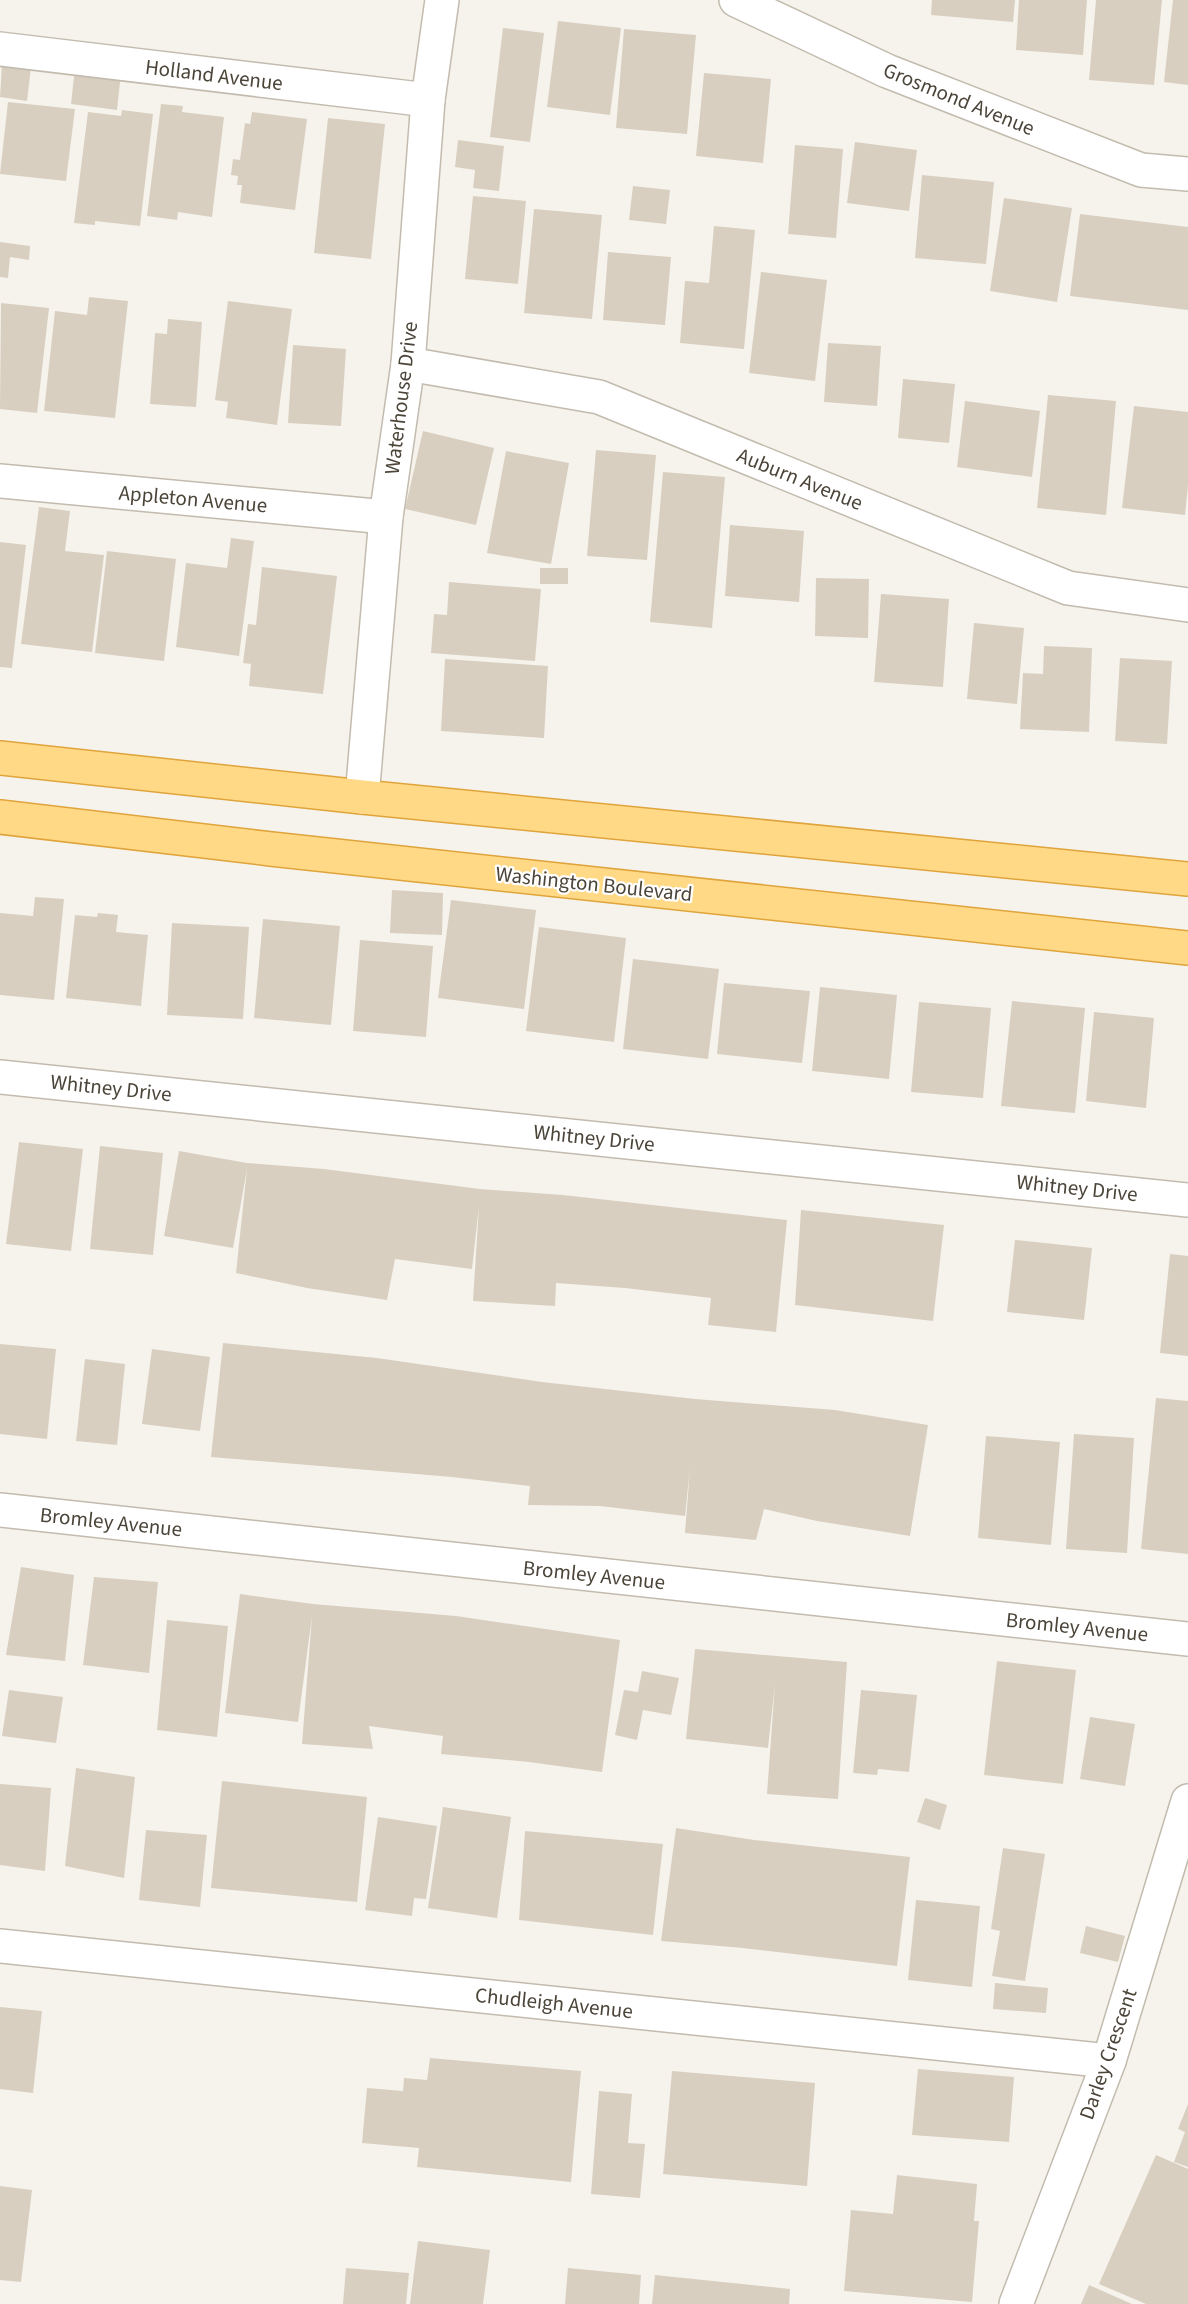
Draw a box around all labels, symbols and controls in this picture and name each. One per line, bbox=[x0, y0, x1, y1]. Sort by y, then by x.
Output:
street label: Holland Avenue bbox=[143, 52, 285, 98]
street label: Grosmond Avenue bbox=[879, 55, 1039, 143]
street label: Waterhouse Drive bbox=[377, 320, 425, 476]
street label: Auburn Avenue bbox=[733, 440, 867, 518]
street label: Appleton Avenue bbox=[118, 478, 268, 520]
street label: Washington Boulevard bbox=[494, 859, 694, 909]
street label: Whitney Drive bbox=[49, 1067, 173, 1109]
street label: Whitney Drive bbox=[532, 1117, 656, 1159]
street label: Whitney Drive bbox=[1015, 1167, 1139, 1209]
street label: Bromley Avenue bbox=[38, 1500, 184, 1544]
street label: Bromley Avenue bbox=[521, 1553, 667, 1597]
street label: Bromley Avenue bbox=[1004, 1605, 1150, 1649]
street label: Chudleigh Avenue bbox=[474, 1980, 634, 2026]
street label: Darley Crescent bbox=[1072, 1984, 1144, 2124]

